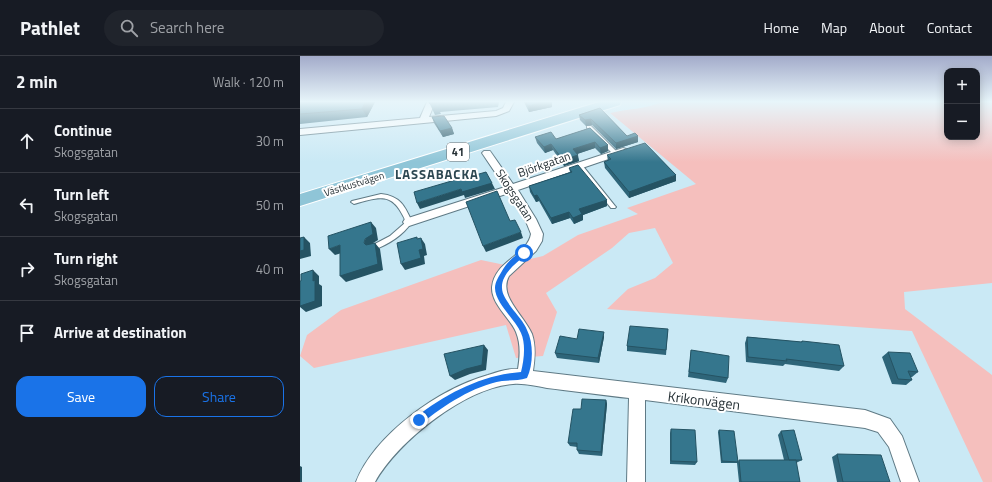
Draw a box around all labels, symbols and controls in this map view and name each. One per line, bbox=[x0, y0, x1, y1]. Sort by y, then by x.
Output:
search box bbox=[104, 10, 384, 46]
text: Pathlet bbox=[20, 13, 80, 42]
text: Search here bbox=[150, 16, 224, 39]
icon: search bbox=[118, 17, 140, 39]
text: Home bbox=[764, 17, 799, 38]
text: Map bbox=[821, 17, 847, 38]
text: About bbox=[869, 17, 905, 38]
text: Contact bbox=[927, 17, 972, 38]
map controls bbox=[944, 68, 980, 140]
button: + bbox=[944, 68, 980, 104]
text: 2 min bbox=[16, 69, 57, 95]
text: Walk · 120 m bbox=[213, 72, 284, 92]
button: − bbox=[944, 104, 980, 140]
text: Continue bbox=[54, 119, 112, 142]
icon: ahead bbox=[16, 130, 38, 152]
text: 30 m bbox=[256, 131, 284, 151]
text: Skogsgatan bbox=[54, 142, 118, 162]
road number: 41 bbox=[447, 143, 469, 161]
street label: Björkgatan bbox=[515, 146, 573, 182]
district label: LASSABACKA bbox=[395, 164, 479, 184]
street label: Skogsgatan bbox=[491, 165, 539, 225]
street label: Västkustvägen bbox=[322, 168, 386, 200]
text: Turn left bbox=[54, 183, 109, 206]
icon: left bbox=[16, 194, 38, 216]
text: 50 m bbox=[256, 195, 284, 215]
text: Skogsgatan bbox=[54, 206, 118, 226]
route start bbox=[515, 244, 533, 262]
text: Turn right bbox=[54, 247, 118, 270]
icon: right bbox=[16, 258, 38, 280]
text: 40 m bbox=[256, 259, 284, 279]
text: Skogsgatan bbox=[54, 270, 118, 290]
text: Arrive at destination bbox=[54, 321, 187, 344]
icon: arrive bbox=[16, 322, 38, 344]
button: Save bbox=[16, 376, 146, 417]
button: Share bbox=[154, 376, 284, 417]
street label: Krikonvägen bbox=[667, 385, 741, 415]
route end bbox=[410, 411, 428, 429]

